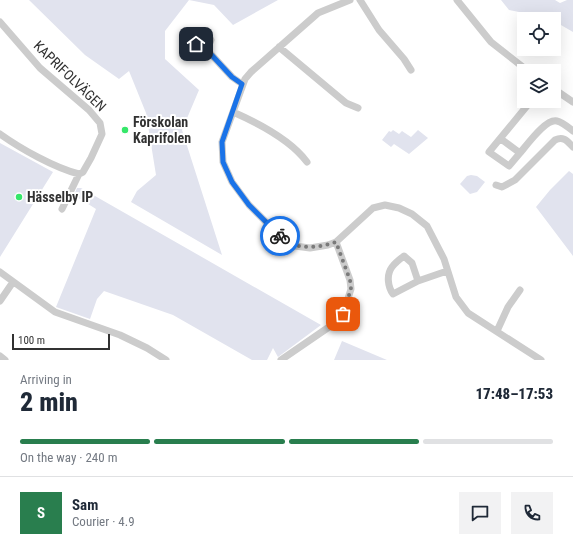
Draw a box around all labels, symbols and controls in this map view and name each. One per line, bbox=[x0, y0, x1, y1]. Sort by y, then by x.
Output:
map controls bbox=[517, 12, 561, 108]
button: locate bbox=[517, 12, 561, 56]
pin bbox=[179, 27, 213, 61]
icon: home bbox=[185, 33, 207, 55]
street label: KAPRIFOLVÄGEN bbox=[31, 38, 109, 114]
button: layers bbox=[517, 64, 561, 108]
place label: Förskolan Kaprifolen bbox=[133, 114, 191, 146]
marker: Förskolan Kaprifolen bbox=[120, 125, 130, 135]
place label: Hässelby IP bbox=[27, 189, 93, 205]
marker: Hässelby IP bbox=[14, 192, 24, 202]
courier bbox=[260, 216, 300, 256]
icon: bike bbox=[269, 225, 291, 247]
pin bbox=[326, 297, 360, 331]
icon: bag bbox=[332, 303, 354, 325]
scale bar bbox=[12, 332, 110, 351]
text: 100 m bbox=[18, 334, 45, 347]
text: Arriving in bbox=[20, 372, 72, 387]
text: 17:48–17:53 bbox=[475, 385, 553, 403]
text: 2 min bbox=[20, 387, 78, 417]
text: On the way · 240 m bbox=[20, 450, 117, 465]
button: chat bbox=[459, 492, 501, 534]
button: phone bbox=[511, 492, 553, 534]
text: Sam bbox=[72, 496, 98, 514]
text: S bbox=[37, 504, 45, 522]
text: Courier · 4.9 bbox=[72, 514, 135, 529]

